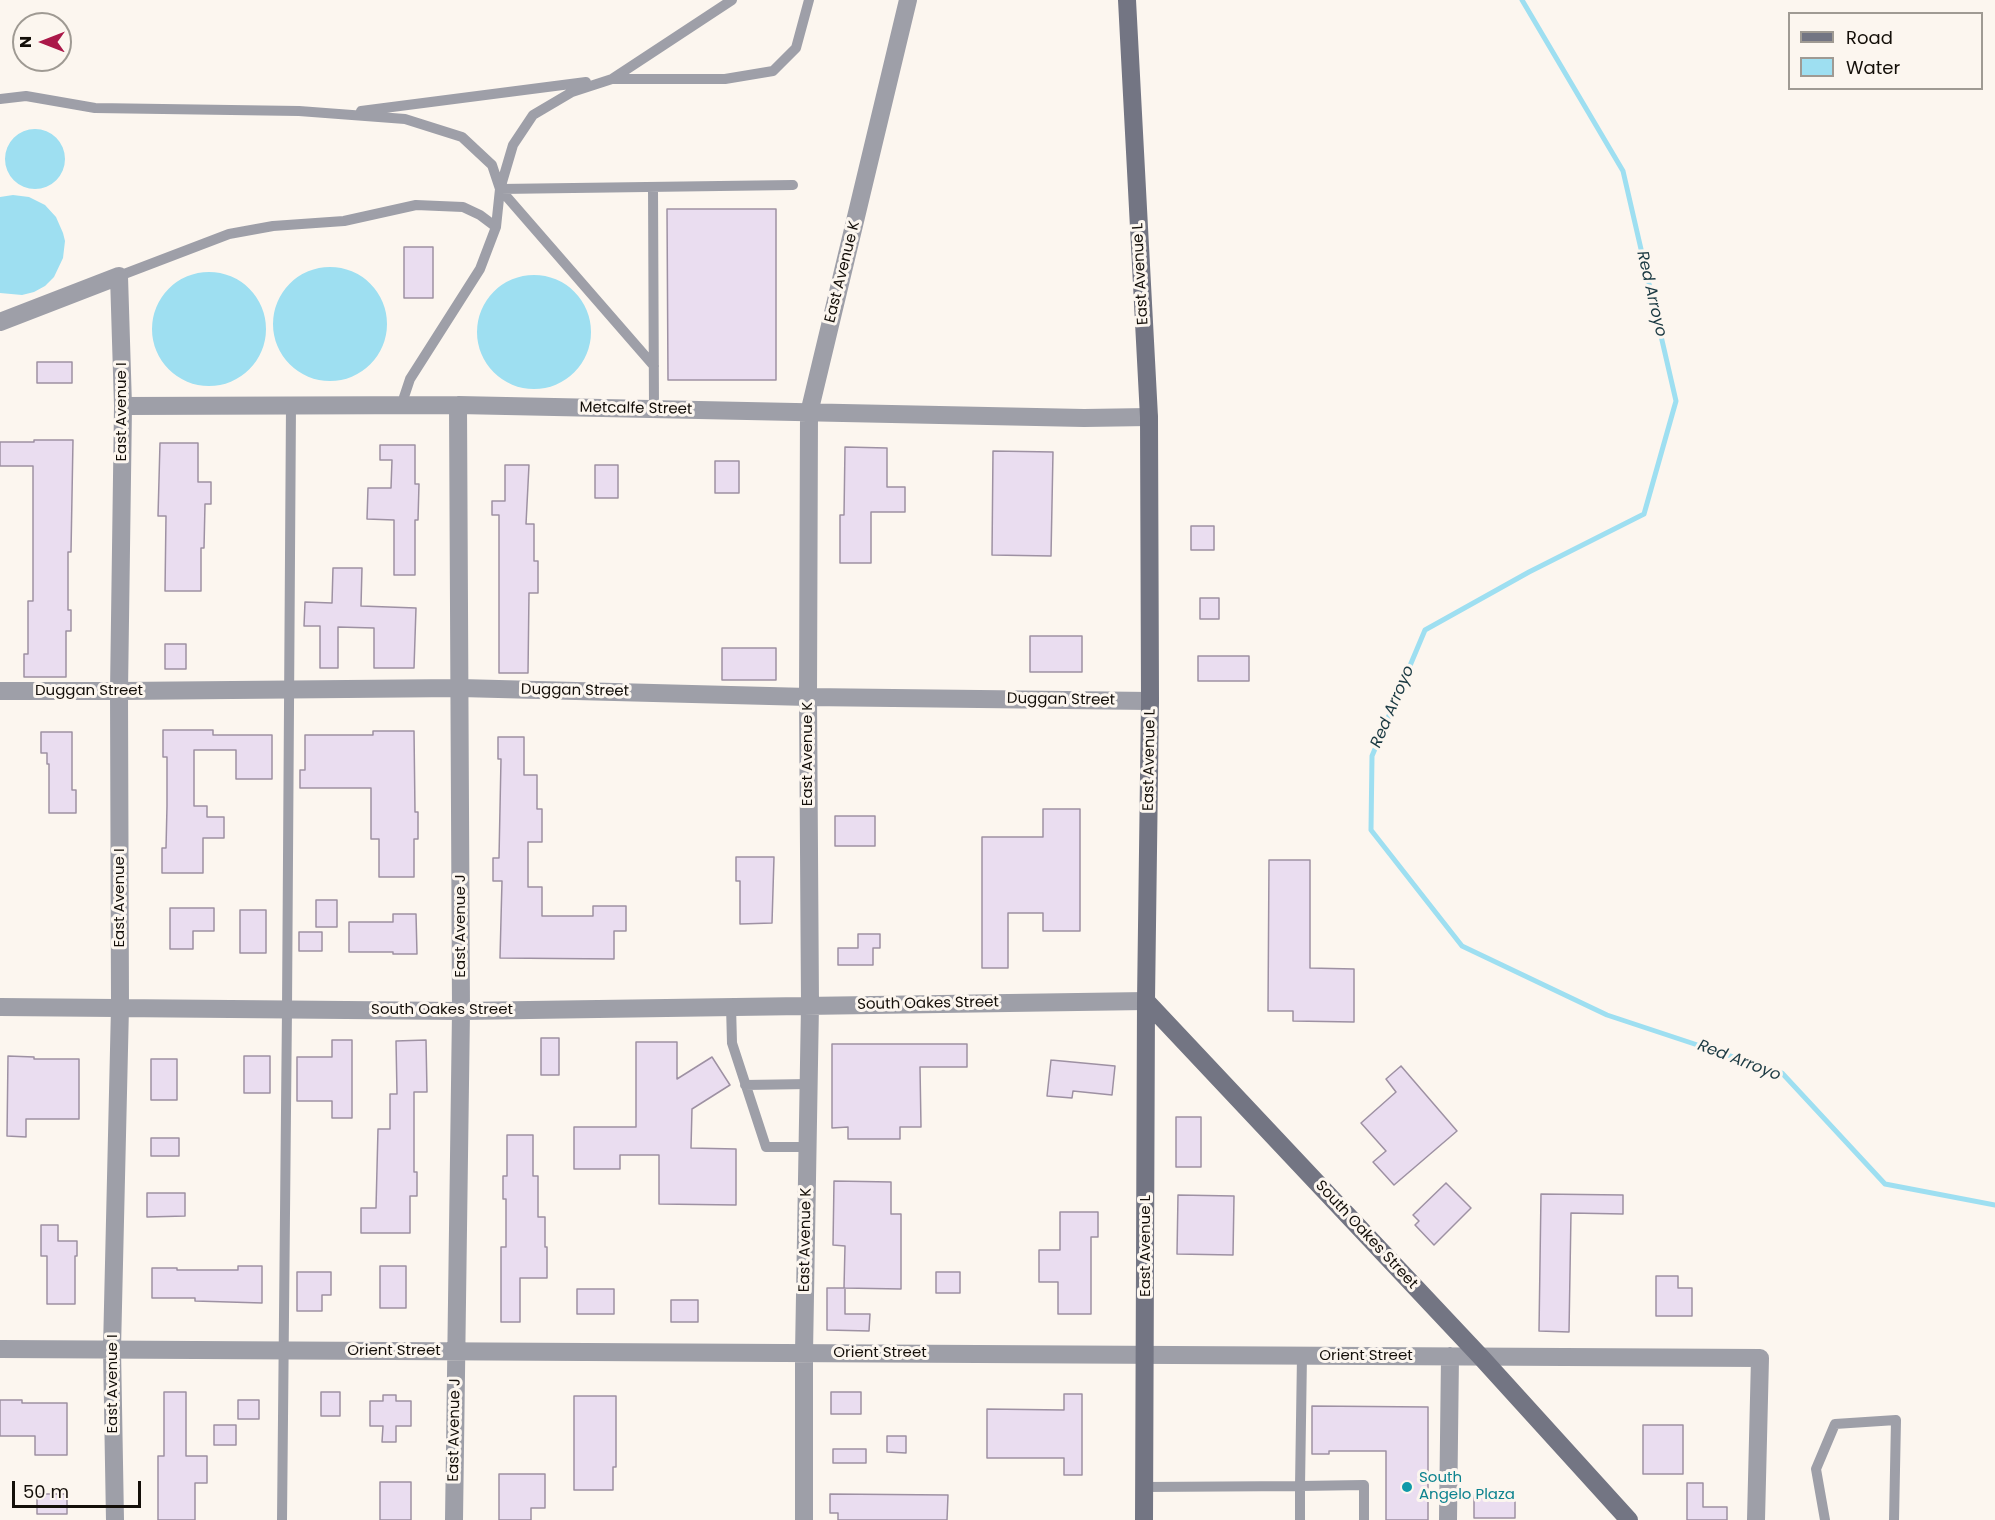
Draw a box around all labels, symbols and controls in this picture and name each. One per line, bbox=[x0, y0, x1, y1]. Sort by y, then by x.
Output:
north arrow bbox=[12, 12, 72, 72]
legend bbox=[1788, 12, 1983, 90]
text: Road bbox=[1846, 25, 1893, 50]
text: N bbox=[14, 36, 37, 48]
text: Water bbox=[1846, 55, 1900, 80]
street label: East Avenue K bbox=[822, 219, 864, 325]
street label: East Avenue L bbox=[1129, 223, 1153, 325]
water label: Red Arroyo bbox=[1632, 249, 1670, 339]
street label: East Avenue I bbox=[113, 362, 131, 462]
street label: Metcalfe Street bbox=[579, 399, 693, 419]
water label: Red Arroyo bbox=[1367, 663, 1419, 751]
street label: Duggan Street bbox=[521, 681, 629, 701]
street label: Duggan Street bbox=[35, 682, 143, 700]
street label: Duggan Street bbox=[1007, 690, 1115, 710]
street label: East Avenue K bbox=[799, 702, 817, 806]
street label: East Avenue L bbox=[1140, 709, 1160, 811]
street label: East Avenue I bbox=[111, 848, 129, 948]
street label: East Avenue J bbox=[452, 874, 470, 978]
street label: South Oakes Street bbox=[857, 994, 999, 1014]
street label: South Oakes Street bbox=[371, 1001, 513, 1019]
water label: Red Arroyo bbox=[1695, 1036, 1783, 1086]
street label: South Oakes Street bbox=[1311, 1177, 1421, 1293]
street label: East Avenue K bbox=[796, 1188, 816, 1292]
street label: East Avenue L bbox=[1137, 1195, 1155, 1297]
street label: East Avenue I bbox=[104, 1334, 122, 1434]
street label: Orient Street bbox=[347, 1342, 441, 1360]
street label: Orient Street bbox=[833, 1344, 927, 1362]
street label: Orient Street bbox=[1319, 1347, 1413, 1365]
street label: East Avenue J bbox=[445, 1378, 465, 1482]
scale bar bbox=[15, 1469, 144, 1507]
place label: South Angelo Plaza bbox=[1419, 1469, 1515, 1504]
text: 50 m bbox=[23, 1479, 69, 1504]
marker: South Angelo Plaza bbox=[1400, 1480, 1414, 1494]

